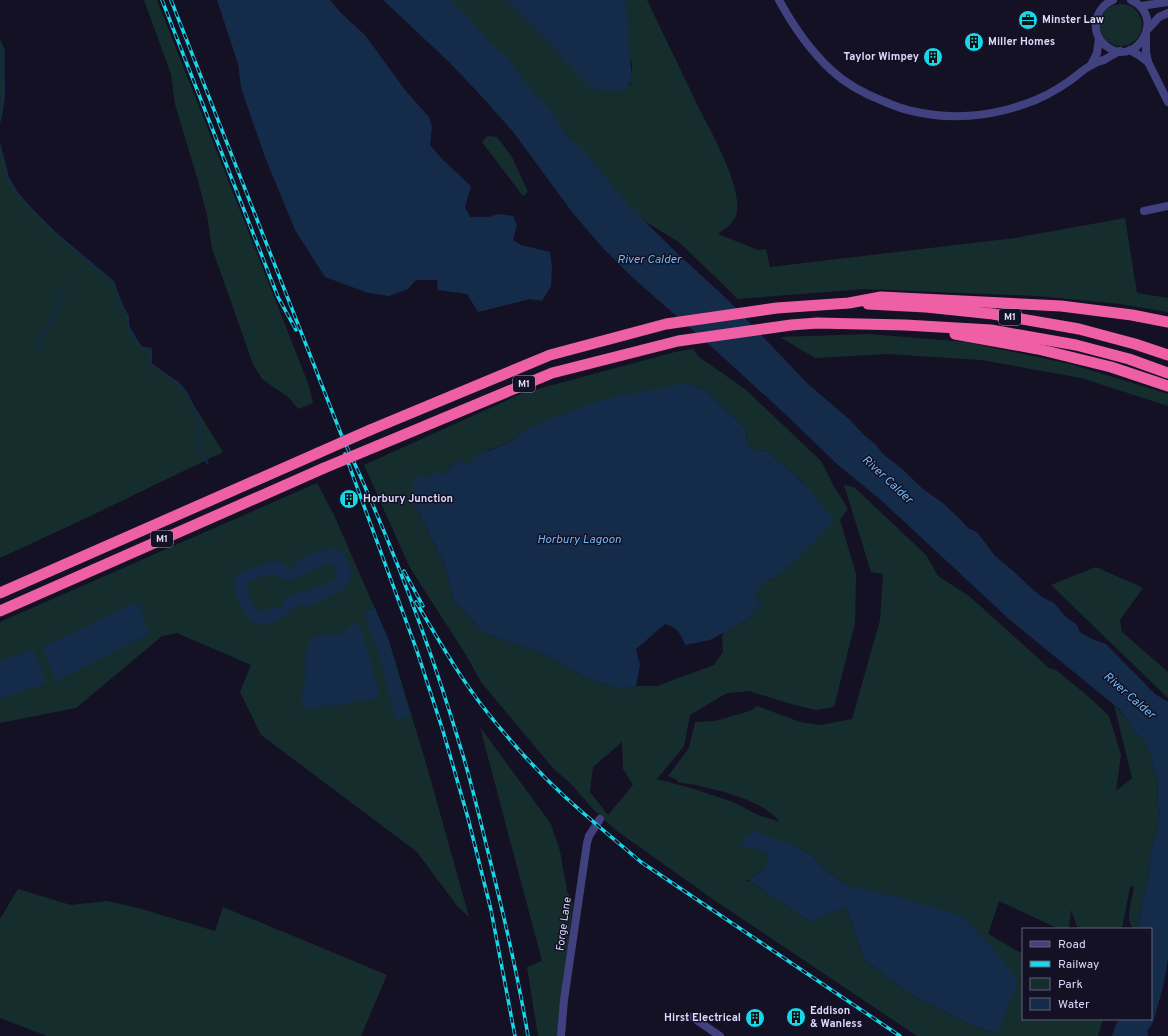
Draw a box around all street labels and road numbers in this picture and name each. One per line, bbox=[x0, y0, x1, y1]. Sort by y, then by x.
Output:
road number: M1 bbox=[999, 309, 1021, 325]
road number: M1 bbox=[513, 376, 535, 392]
road number: M1 bbox=[151, 531, 173, 547]
street label: Forge Lane bbox=[553, 896, 575, 952]

